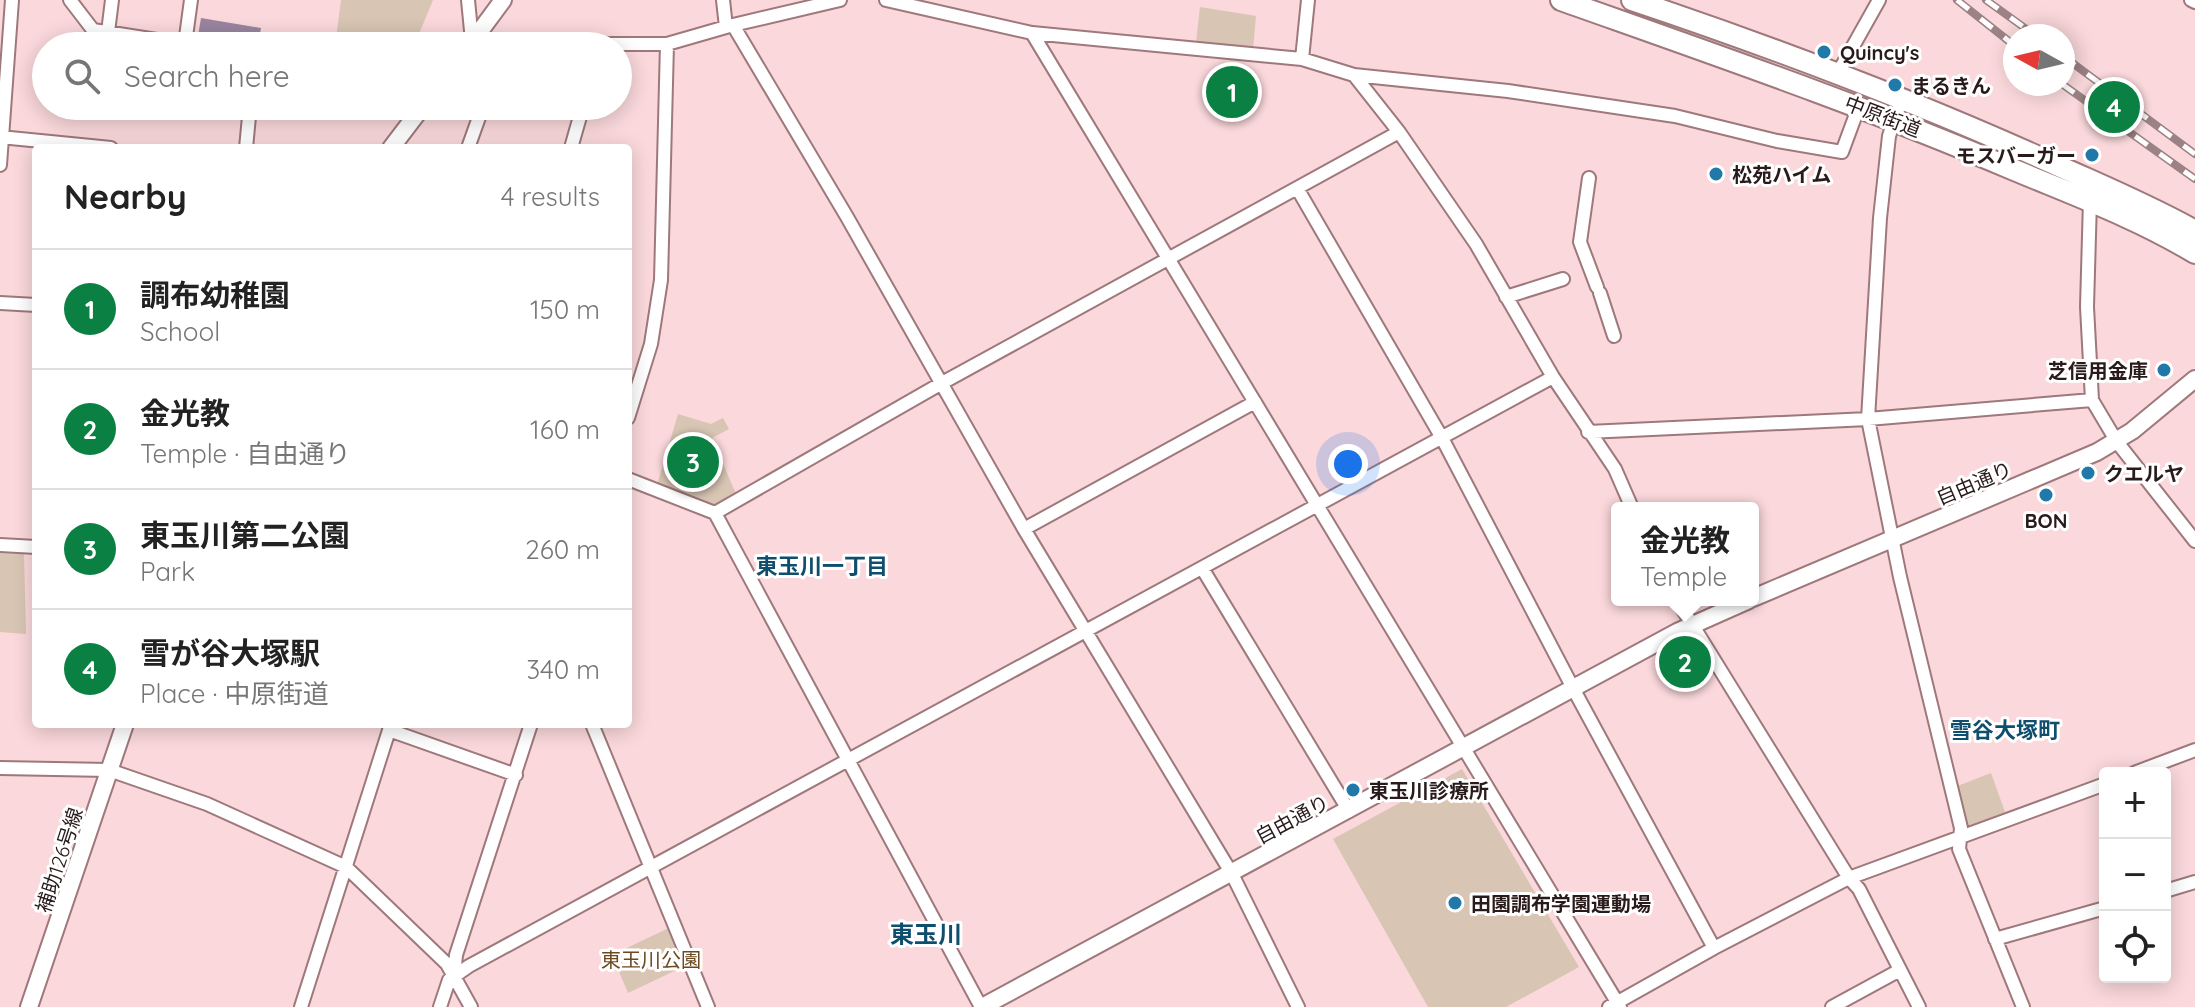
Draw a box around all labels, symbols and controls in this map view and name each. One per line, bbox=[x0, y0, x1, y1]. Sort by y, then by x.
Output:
north arrow bbox=[2003, 24, 2075, 96]
search box bbox=[32, 32, 632, 120]
place label: Quincy's bbox=[1840, 40, 1920, 65]
marker: Quincy's bbox=[1815, 43, 1833, 61]
icon: search bbox=[60, 54, 104, 98]
text: Search here bbox=[124, 57, 290, 95]
pin: 1 bbox=[1206, 62, 1258, 122]
place label: まるきん bbox=[1911, 73, 1991, 98]
marker: まるきん bbox=[1886, 76, 1904, 94]
pin: 4 bbox=[2088, 77, 2140, 137]
street label: 中原街道 bbox=[1841, 90, 1925, 142]
place label: モスバーガー bbox=[1956, 143, 2076, 168]
marker: モスバーガー bbox=[2083, 146, 2101, 164]
place label: 松苑ハイム bbox=[1732, 162, 1831, 187]
marker: 松苑ハイム bbox=[1707, 165, 1725, 183]
text: Nearby bbox=[64, 175, 187, 218]
text: 4 results bbox=[501, 180, 600, 213]
text: 調布幼稚園 bbox=[140, 276, 290, 314]
text: 1 bbox=[85, 293, 95, 326]
text: 150 m bbox=[530, 293, 600, 326]
text: School bbox=[140, 315, 220, 348]
place label: 芝信用金庫 bbox=[2048, 358, 2148, 383]
marker: 芝信用金庫 bbox=[2155, 361, 2173, 379]
text: 金光教 bbox=[140, 394, 230, 432]
text: 2 bbox=[83, 413, 97, 446]
text: 160 m bbox=[530, 413, 600, 446]
pin: 3 bbox=[667, 432, 719, 492]
text: Temple · 自由通り bbox=[140, 437, 350, 470]
your location bbox=[1328, 444, 1368, 484]
street label: 自由通り bbox=[1932, 456, 2016, 510]
place label: クエルヤ bbox=[2104, 461, 2184, 486]
marker: クエルヤ bbox=[2079, 464, 2097, 482]
marker: BON bbox=[2037, 486, 2055, 504]
popup bbox=[1611, 502, 1759, 606]
place label: BON bbox=[2025, 508, 2067, 533]
text: 東玉川第二公園 bbox=[140, 516, 350, 554]
text: 金光教 bbox=[1640, 521, 1730, 559]
text: 3 bbox=[83, 533, 97, 566]
text: 260 m bbox=[525, 533, 600, 566]
district label: 東玉川一丁目 bbox=[756, 552, 888, 580]
text: Park bbox=[140, 555, 195, 588]
text: Temple bbox=[1640, 560, 1727, 593]
pin: 2 bbox=[1659, 632, 1711, 692]
text: 雪が谷大塚駅 bbox=[140, 634, 320, 672]
text: 4 bbox=[82, 653, 98, 686]
text: 340 m bbox=[526, 653, 600, 686]
text: Place · 中原街道 bbox=[140, 677, 329, 710]
district label: 雪谷大塚町 bbox=[1950, 716, 2060, 744]
map controls bbox=[2099, 767, 2171, 983]
button: + bbox=[2099, 767, 2171, 839]
place label: 東玉川診療所 bbox=[1369, 778, 1489, 803]
marker: 東玉川診療所 bbox=[1344, 781, 1362, 799]
street label: 自由通り bbox=[1251, 789, 1333, 849]
street label: 補助126号線 bbox=[30, 804, 88, 916]
button: − bbox=[2099, 839, 2171, 911]
place label: 田園調布学園運動場 bbox=[1471, 891, 1651, 916]
marker: 田園調布学園運動場 bbox=[1446, 894, 1464, 912]
button: locate bbox=[2099, 911, 2171, 983]
district label: 東玉川 bbox=[890, 919, 962, 949]
park label: 東玉川公園 bbox=[601, 947, 701, 972]

